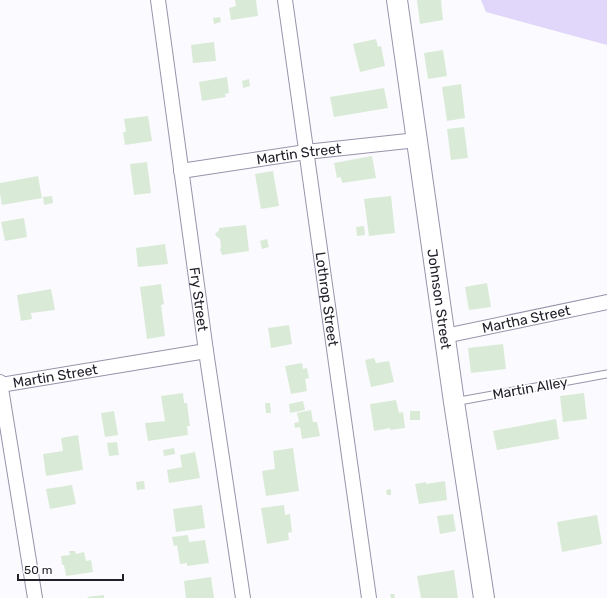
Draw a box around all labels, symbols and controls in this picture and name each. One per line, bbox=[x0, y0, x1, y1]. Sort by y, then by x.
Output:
street label: Martin Street bbox=[255, 140, 343, 168]
street label: Johnson Street bbox=[423, 248, 455, 351]
street label: Lothrop Street bbox=[311, 251, 342, 348]
street label: Fry Street bbox=[186, 266, 211, 333]
street label: Martha Street bbox=[481, 302, 573, 337]
street label: Martin Street bbox=[12, 361, 99, 392]
street label: Martin Alley bbox=[491, 373, 569, 403]
scale bar bbox=[18, 556, 123, 582]
text: 50 m bbox=[24, 563, 52, 577]

